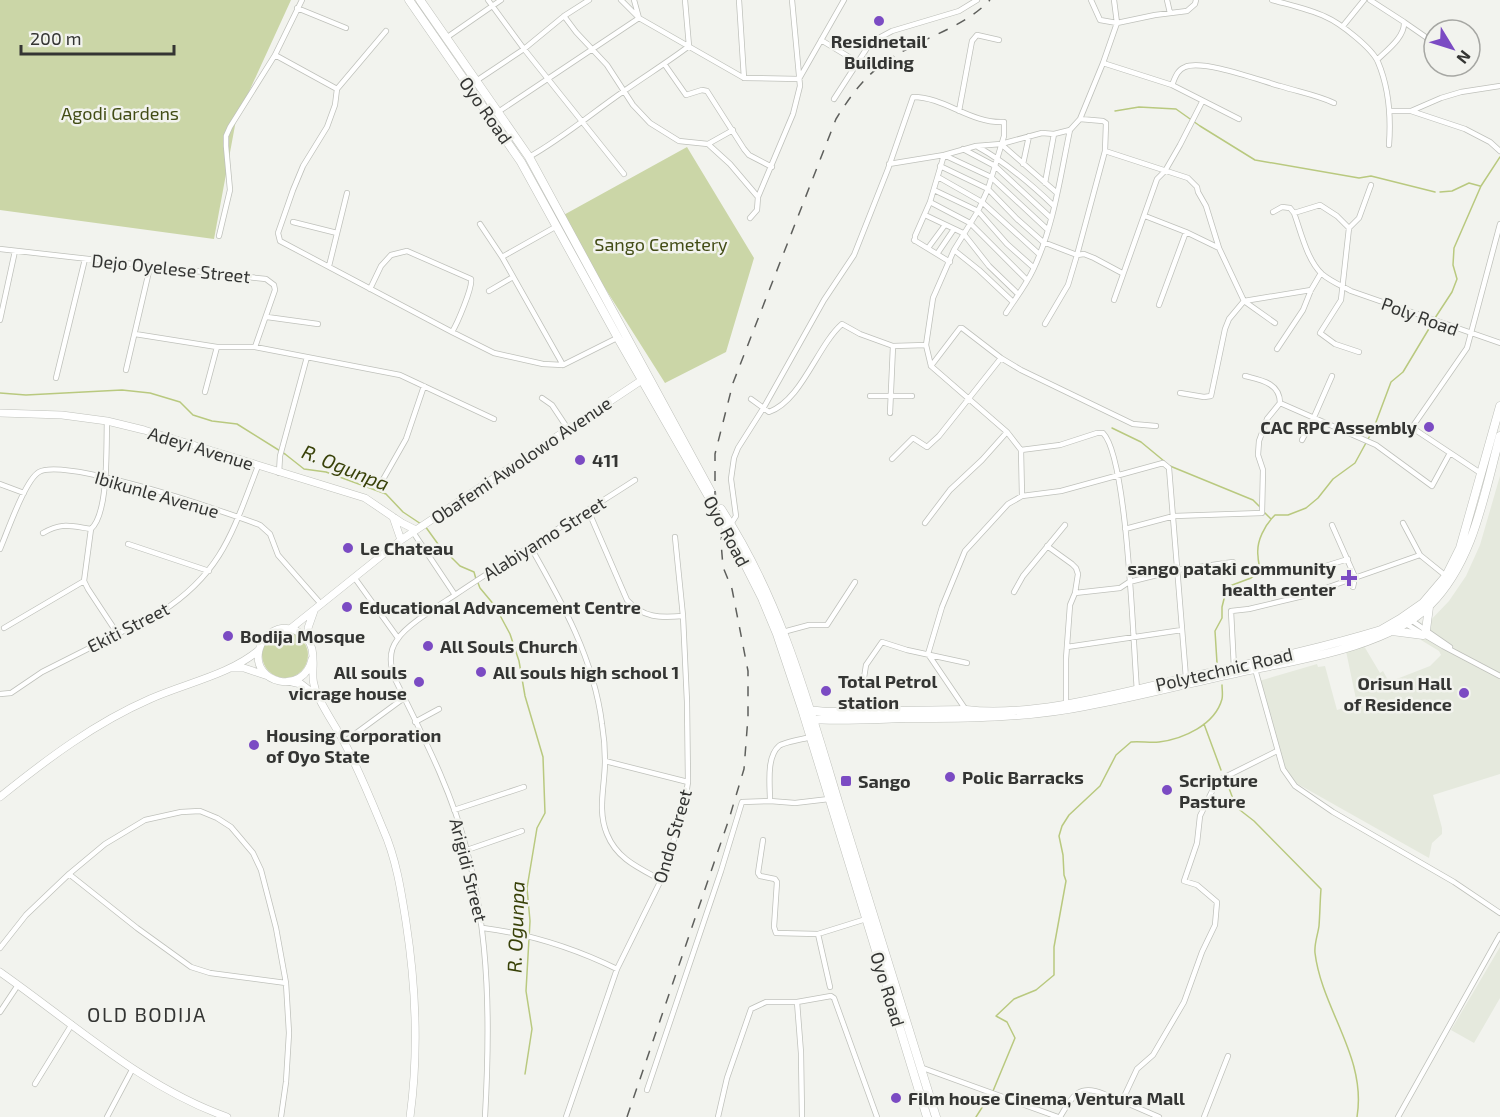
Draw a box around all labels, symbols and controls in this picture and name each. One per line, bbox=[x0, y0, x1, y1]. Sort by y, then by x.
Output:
marker: Residnetail Building bbox=[872, 14, 886, 28]
scale bar bbox=[21, 18, 174, 56]
north arrow bbox=[1422, 18, 1482, 78]
text: 200 m bbox=[30, 27, 82, 49]
place label: Residnetail Building bbox=[831, 30, 927, 73]
text: N bbox=[1453, 47, 1475, 68]
street label: Oyo Road bbox=[455, 72, 517, 148]
park label: Agodi Gardens bbox=[61, 102, 179, 124]
park label: Sango Cemetery bbox=[594, 233, 728, 255]
street label: Dejo Oyelese Street bbox=[91, 249, 252, 287]
street label: Poly Road bbox=[1379, 292, 1461, 340]
street label: Obafemi Awolowo Avenue bbox=[427, 391, 615, 529]
place label: CAC RPC Assembly bbox=[1260, 416, 1418, 438]
marker: CAC RPC Assembly bbox=[1422, 420, 1436, 434]
street label: Adeyi Avenue bbox=[146, 422, 256, 474]
water label: R. Ogunpa bbox=[299, 439, 393, 495]
place label: 411 bbox=[592, 449, 619, 471]
marker: 411 bbox=[573, 453, 587, 467]
street label: Ibikunle Avenue bbox=[92, 466, 222, 522]
street label: Alabiyamo Street bbox=[479, 491, 610, 585]
street label: Oyo Road bbox=[699, 492, 755, 570]
place label: Le Chateau bbox=[360, 537, 454, 559]
marker: Le Chateau bbox=[341, 541, 355, 555]
place label: sango pataki community health center bbox=[1127, 557, 1337, 600]
marker: sango pataki community health center bbox=[1340, 569, 1358, 587]
place label: Educational Advancement Centre bbox=[359, 596, 641, 618]
street label: Ekiti Street bbox=[83, 597, 173, 657]
marker: Educational Advancement Centre bbox=[340, 600, 354, 614]
place label: Bodija Mosque bbox=[240, 625, 365, 647]
marker: Bodija Mosque bbox=[221, 629, 235, 643]
place label: All Souls Church bbox=[440, 635, 578, 657]
marker: All Souls Church bbox=[421, 639, 435, 653]
street label: Polytechnic Road bbox=[1153, 643, 1295, 695]
place label: All souls vicrage house bbox=[289, 661, 407, 704]
place label: All souls high school 1 bbox=[493, 661, 679, 683]
marker: All souls high school 1 bbox=[474, 665, 488, 679]
place label: Total Petrol station bbox=[838, 670, 937, 713]
place label: Orisun Hall of Residence bbox=[1343, 672, 1452, 715]
marker: All souls vicrage house bbox=[412, 675, 426, 689]
marker: Total Petrol station bbox=[819, 684, 833, 698]
marker: Orisun Hall of Residence bbox=[1457, 686, 1471, 700]
place label: Housing Corporation of Oyo State bbox=[266, 724, 441, 767]
marker: Housing Corporation of Oyo State bbox=[247, 738, 261, 752]
place label: Polic Barracks bbox=[962, 766, 1084, 788]
place label: Scripture Pasture bbox=[1179, 769, 1258, 812]
place label: Sango bbox=[858, 770, 911, 792]
marker: Polic Barracks bbox=[943, 770, 957, 784]
marker: Sango bbox=[839, 774, 853, 788]
marker: Scripture Pasture bbox=[1160, 783, 1174, 797]
street label: Ondo Street bbox=[648, 786, 696, 886]
street label: Arigidi Street bbox=[445, 816, 493, 924]
water label: R. Ogunpa bbox=[501, 881, 529, 973]
street label: Oyo Road bbox=[866, 949, 910, 1029]
district label: OLD BODIJA bbox=[87, 1002, 207, 1026]
place label: Film house Cinema, Ventura Mall bbox=[908, 1087, 1185, 1109]
marker: Film house Cinema, Ventura Mall bbox=[889, 1091, 903, 1105]

